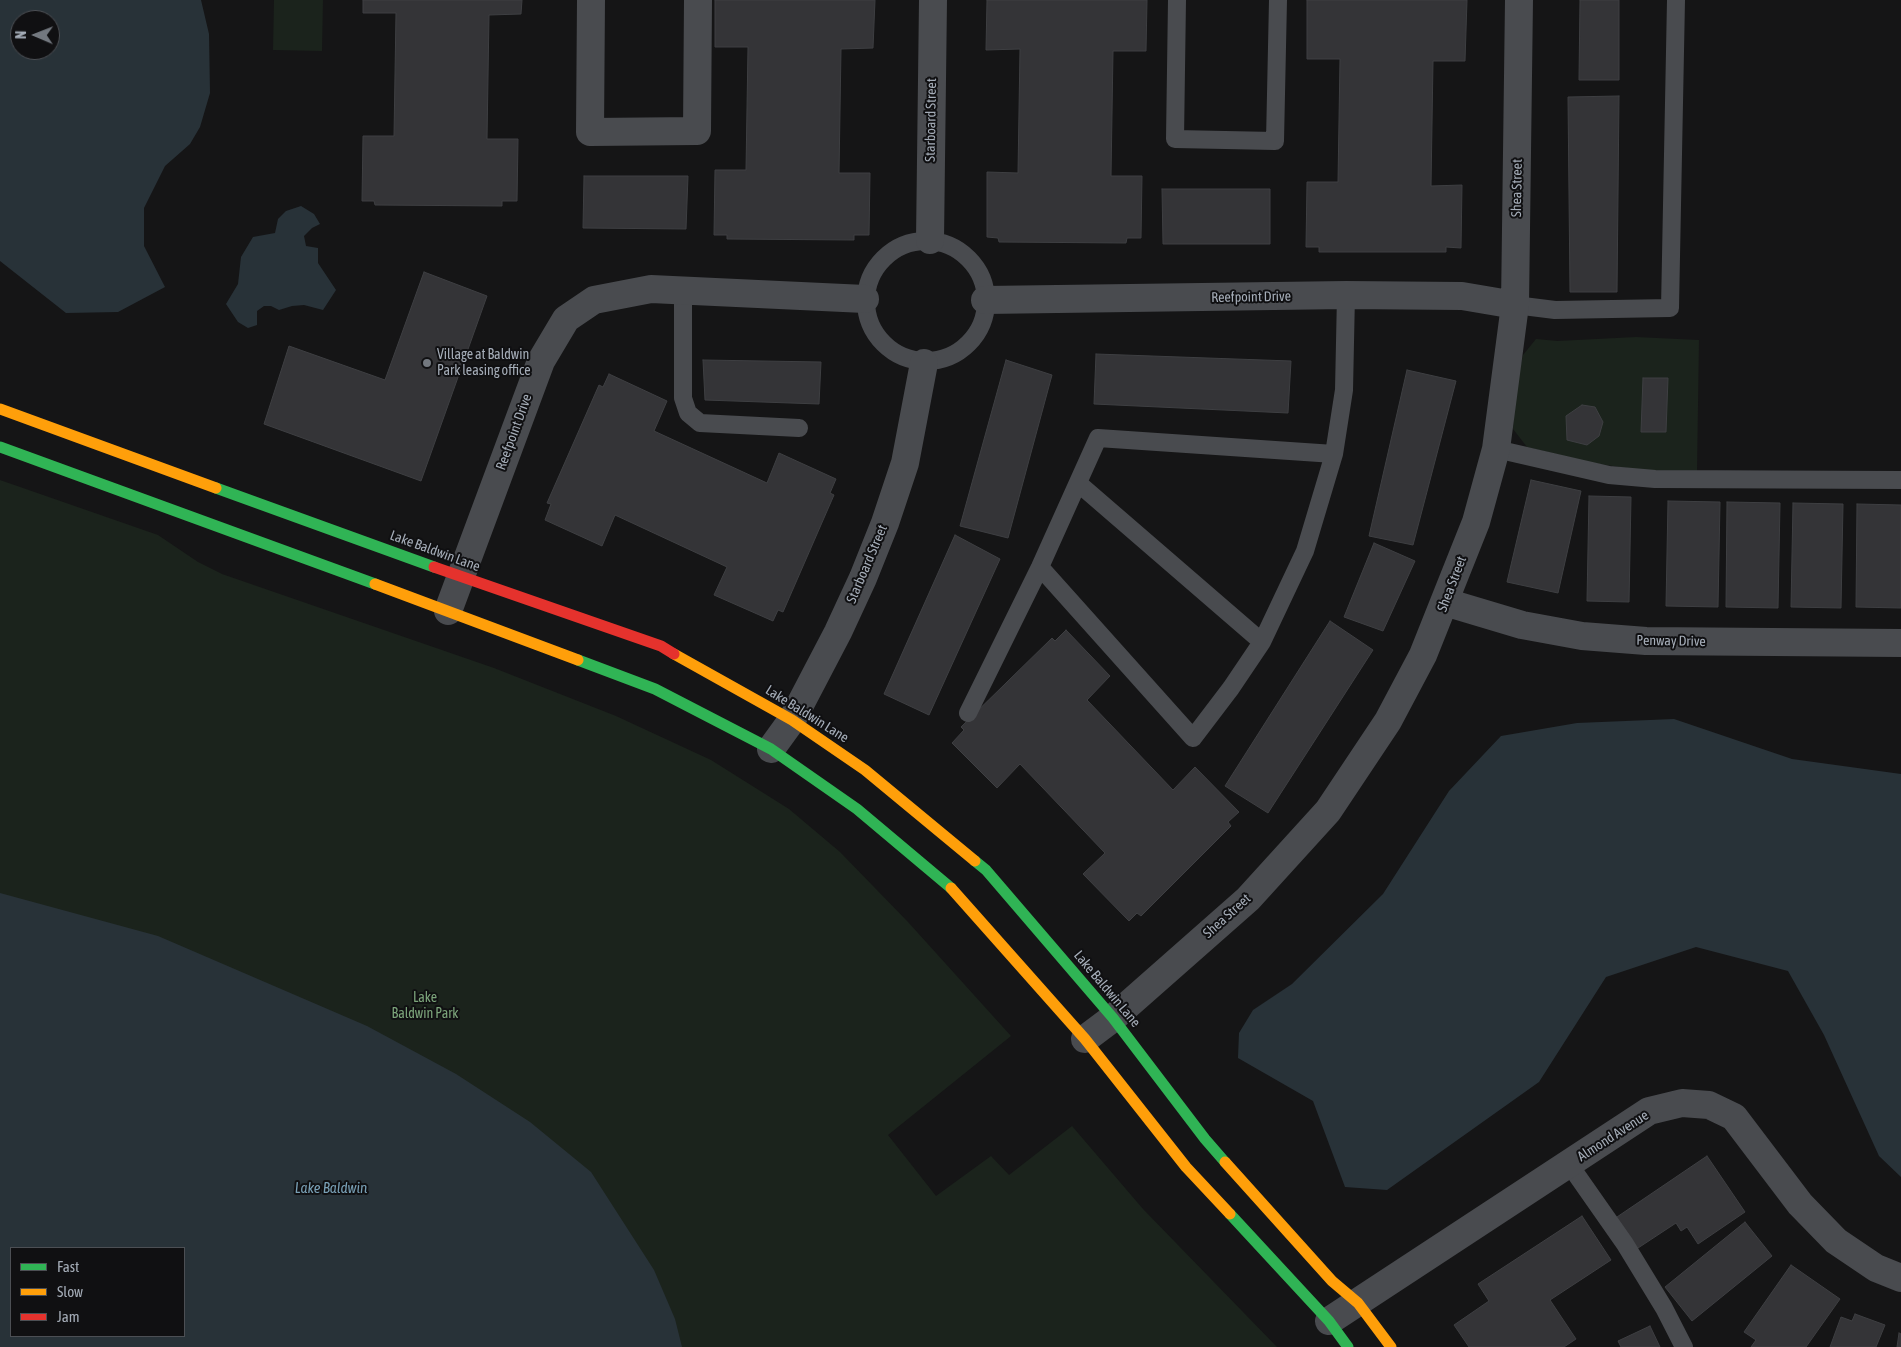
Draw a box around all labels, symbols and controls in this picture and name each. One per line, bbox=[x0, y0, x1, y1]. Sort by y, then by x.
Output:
north arrow bbox=[10, 10, 60, 60]
text: N bbox=[13, 30, 29, 39]
street label: Starboard Street bbox=[922, 78, 940, 162]
street label: Shea Street bbox=[1508, 159, 1526, 217]
street label: Reefpoint Drive bbox=[1211, 288, 1291, 306]
place label: Village at Baldwin Park leasing office bbox=[437, 347, 531, 380]
marker: Village at Baldwin Park leasing office bbox=[421, 357, 433, 369]
street label: Reefpoint Drive bbox=[492, 392, 536, 472]
street label: Starboard Street bbox=[843, 522, 891, 606]
street label: Lake Baldwin Lane bbox=[388, 527, 482, 575]
street label: Shea Street bbox=[1434, 554, 1470, 614]
street label: Penway Drive bbox=[1636, 632, 1706, 650]
street label: Lake Baldwin Lane bbox=[762, 682, 852, 746]
street label: Shea Street bbox=[1200, 890, 1254, 942]
street label: Lake Baldwin Lane bbox=[1070, 947, 1144, 1031]
park label: Lake Baldwin Park bbox=[391, 990, 459, 1022]
street label: Almond Avenue bbox=[1574, 1107, 1652, 1165]
water label: Lake Baldwin bbox=[295, 1179, 367, 1197]
legend bbox=[10, 1247, 185, 1337]
text: Fast bbox=[57, 1258, 79, 1275]
text: Slow bbox=[57, 1283, 83, 1300]
text: Jam bbox=[57, 1308, 80, 1325]

